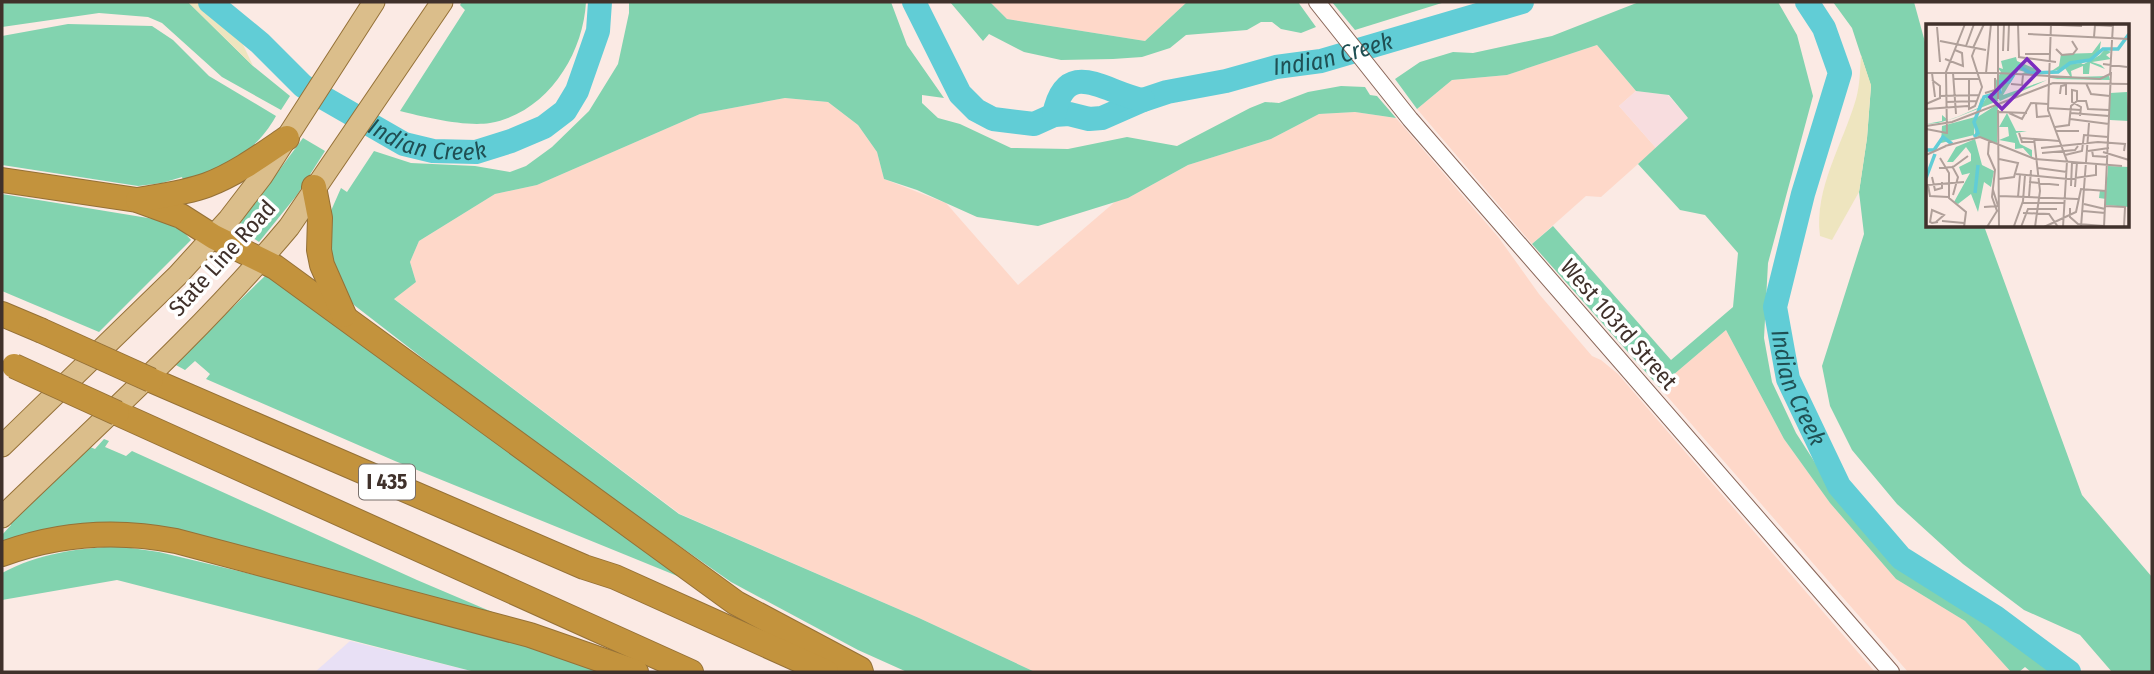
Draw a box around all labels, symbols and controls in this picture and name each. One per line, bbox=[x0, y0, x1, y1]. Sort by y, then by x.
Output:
inset map bbox=[1926, 24, 2130, 228]
water label: Indian Creek bbox=[1271, 27, 1396, 81]
water label: Indian Creek bbox=[363, 112, 490, 166]
street label: State Line Road bbox=[163, 194, 281, 322]
street label: West 103rd Street bbox=[1555, 253, 1684, 395]
water label: Indian Creek bbox=[1765, 327, 1832, 450]
road number: I 435 bbox=[359, 464, 415, 500]

